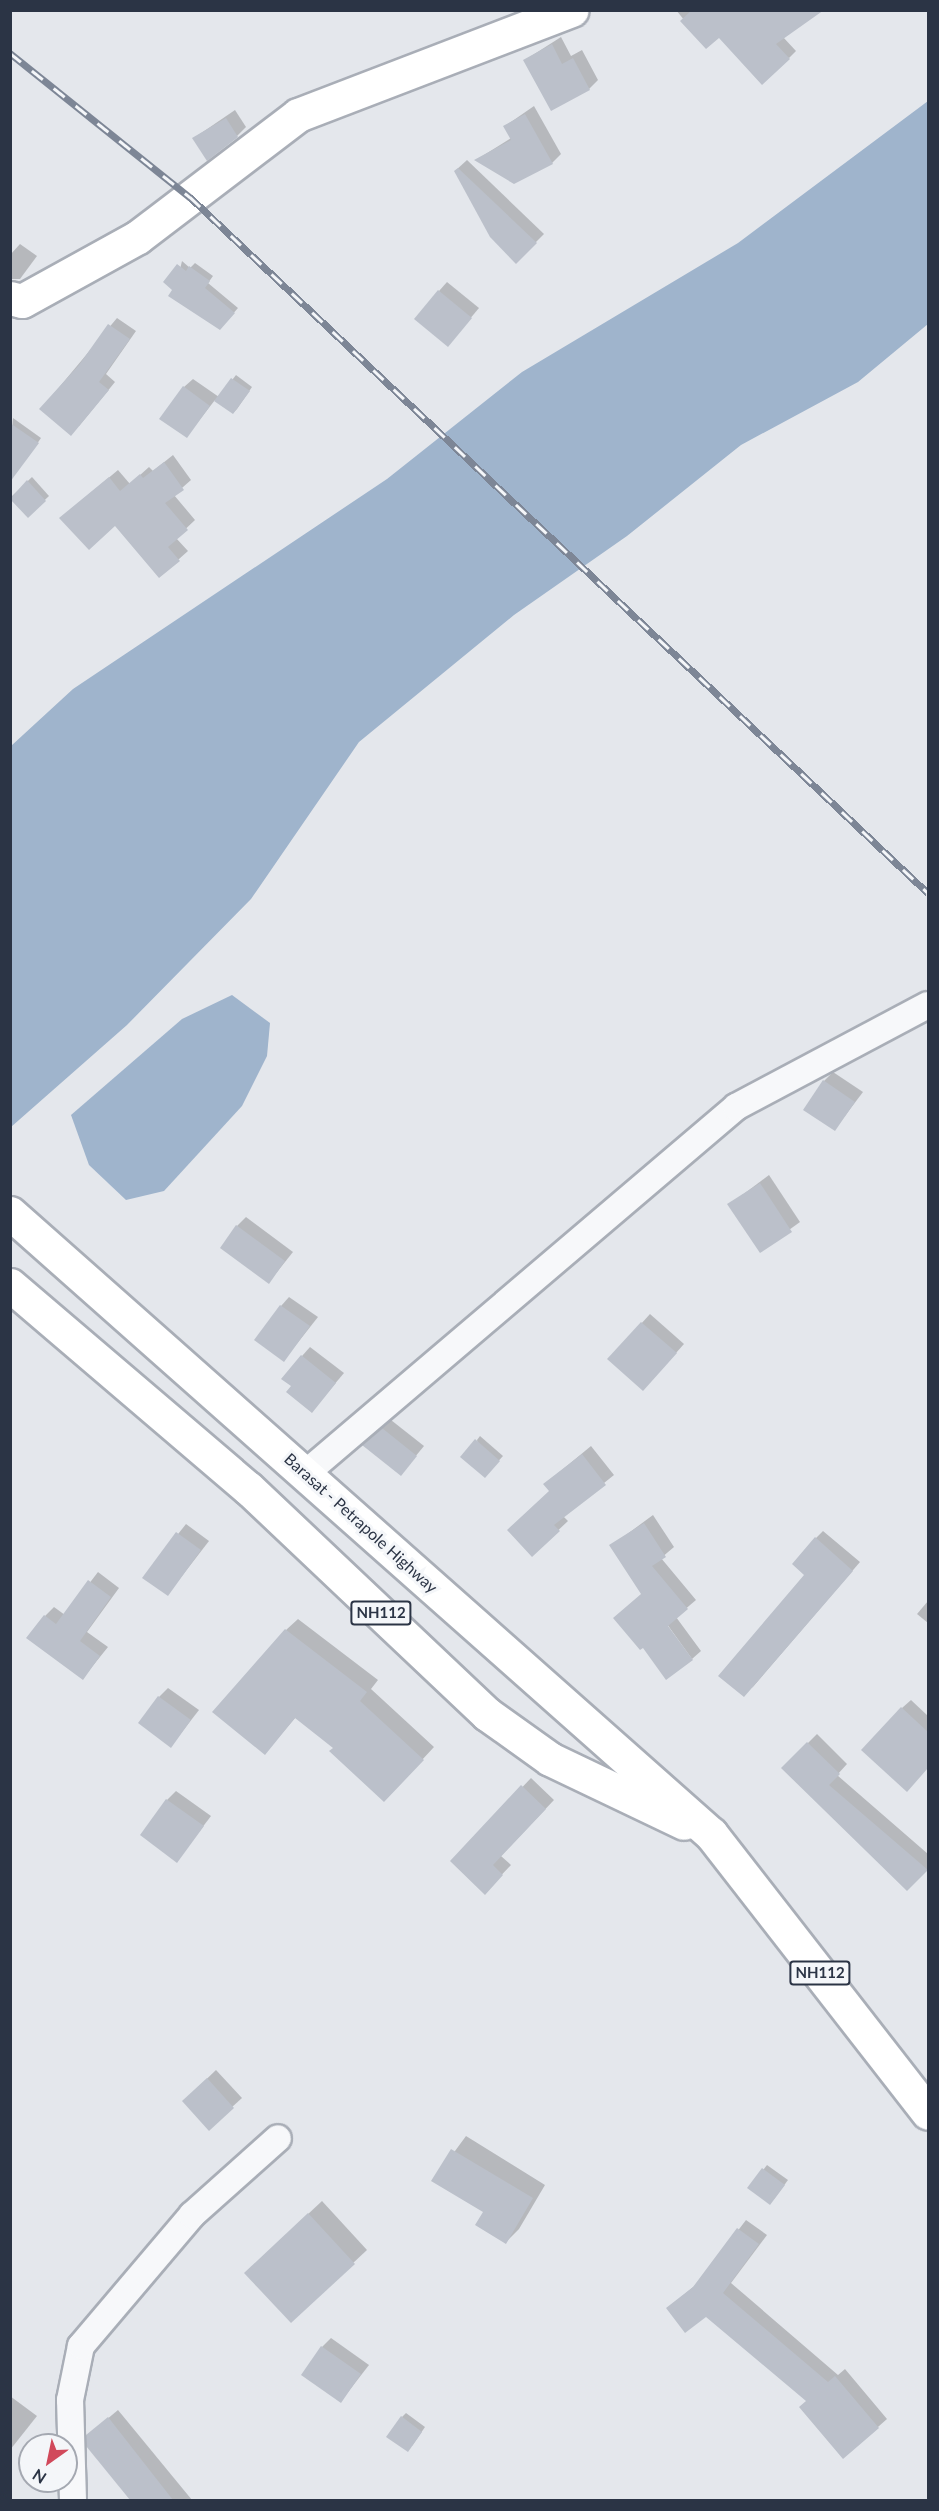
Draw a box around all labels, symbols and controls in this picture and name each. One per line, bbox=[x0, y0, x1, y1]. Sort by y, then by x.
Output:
street label: Barasat - Petrapole Highway bbox=[280, 1449, 442, 1597]
road number: NH112 bbox=[350, 1601, 412, 1625]
road number: NH112 bbox=[788, 1961, 852, 1985]
north arrow bbox=[18, 2433, 78, 2493]
text: N bbox=[29, 2466, 49, 2488]

